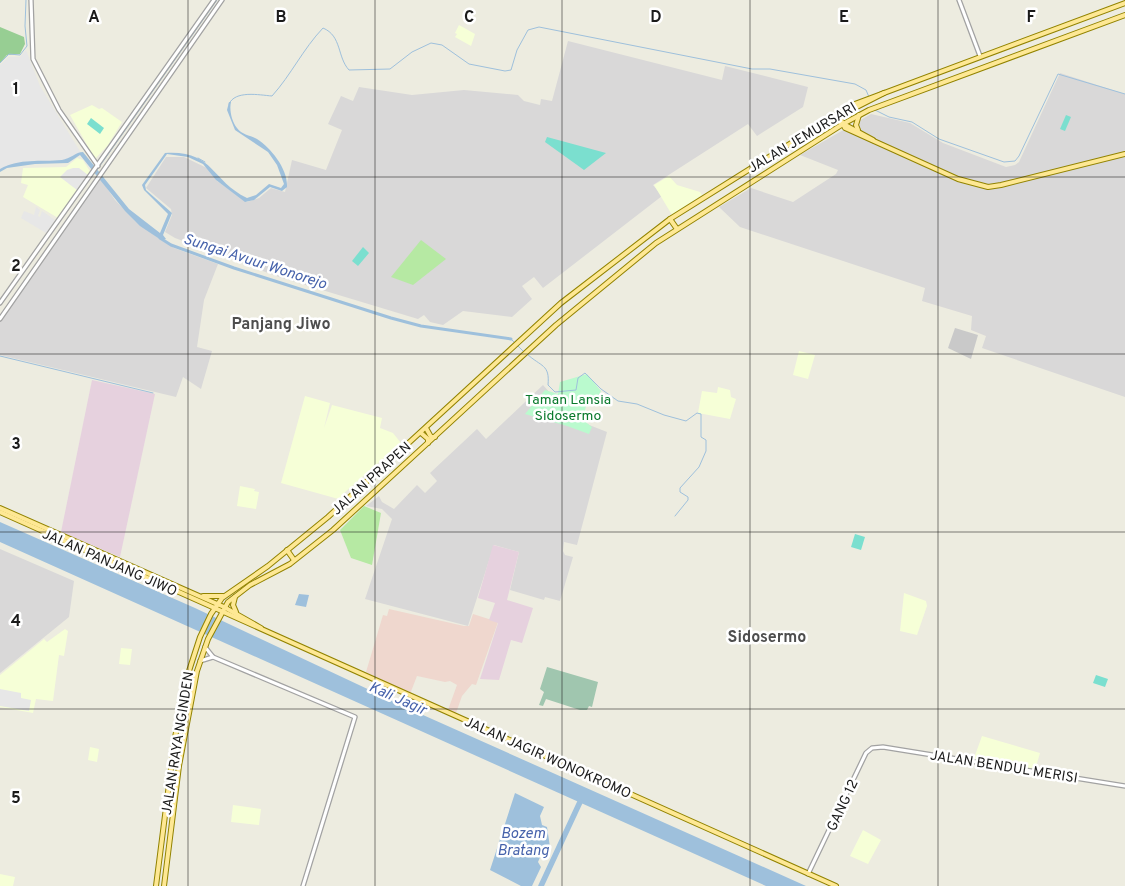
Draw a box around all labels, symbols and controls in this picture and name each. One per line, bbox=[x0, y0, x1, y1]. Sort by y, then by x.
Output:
text: A bbox=[88, 8, 100, 28]
text: B bbox=[275, 8, 287, 28]
text: C bbox=[464, 8, 474, 28]
text: D bbox=[650, 8, 662, 28]
text: E bbox=[839, 8, 849, 28]
text: F bbox=[1026, 8, 1036, 28]
text: 1 bbox=[13, 80, 19, 100]
street label: JALAN JEMURSARI bbox=[746, 99, 860, 177]
water label: Sungai Avuur Wonorejo bbox=[181, 230, 329, 295]
text: 2 bbox=[11, 257, 21, 277]
district label: Panjang Jiwo bbox=[231, 315, 331, 335]
park label: Taman Lansia Sidosermo bbox=[525, 392, 611, 425]
text: 3 bbox=[11, 435, 21, 455]
street label: JALAN PRAPEN bbox=[329, 439, 415, 519]
street label: JALAN PANJANG JIWO bbox=[39, 526, 179, 601]
text: 4 bbox=[11, 612, 21, 632]
district label: Sidosermo bbox=[728, 628, 806, 648]
street label: JALAN RAYA NGINDEN bbox=[159, 670, 198, 816]
water label: Kali Jagir bbox=[366, 678, 430, 721]
street label: JALAN JAGIR WONOKROMO bbox=[461, 714, 633, 803]
street label: JALAN BENDUL MERISI bbox=[929, 747, 1079, 788]
street label: GANG 12 bbox=[824, 777, 863, 834]
text: 5 bbox=[11, 789, 21, 809]
water label: Bozem Bratang bbox=[497, 825, 550, 861]

